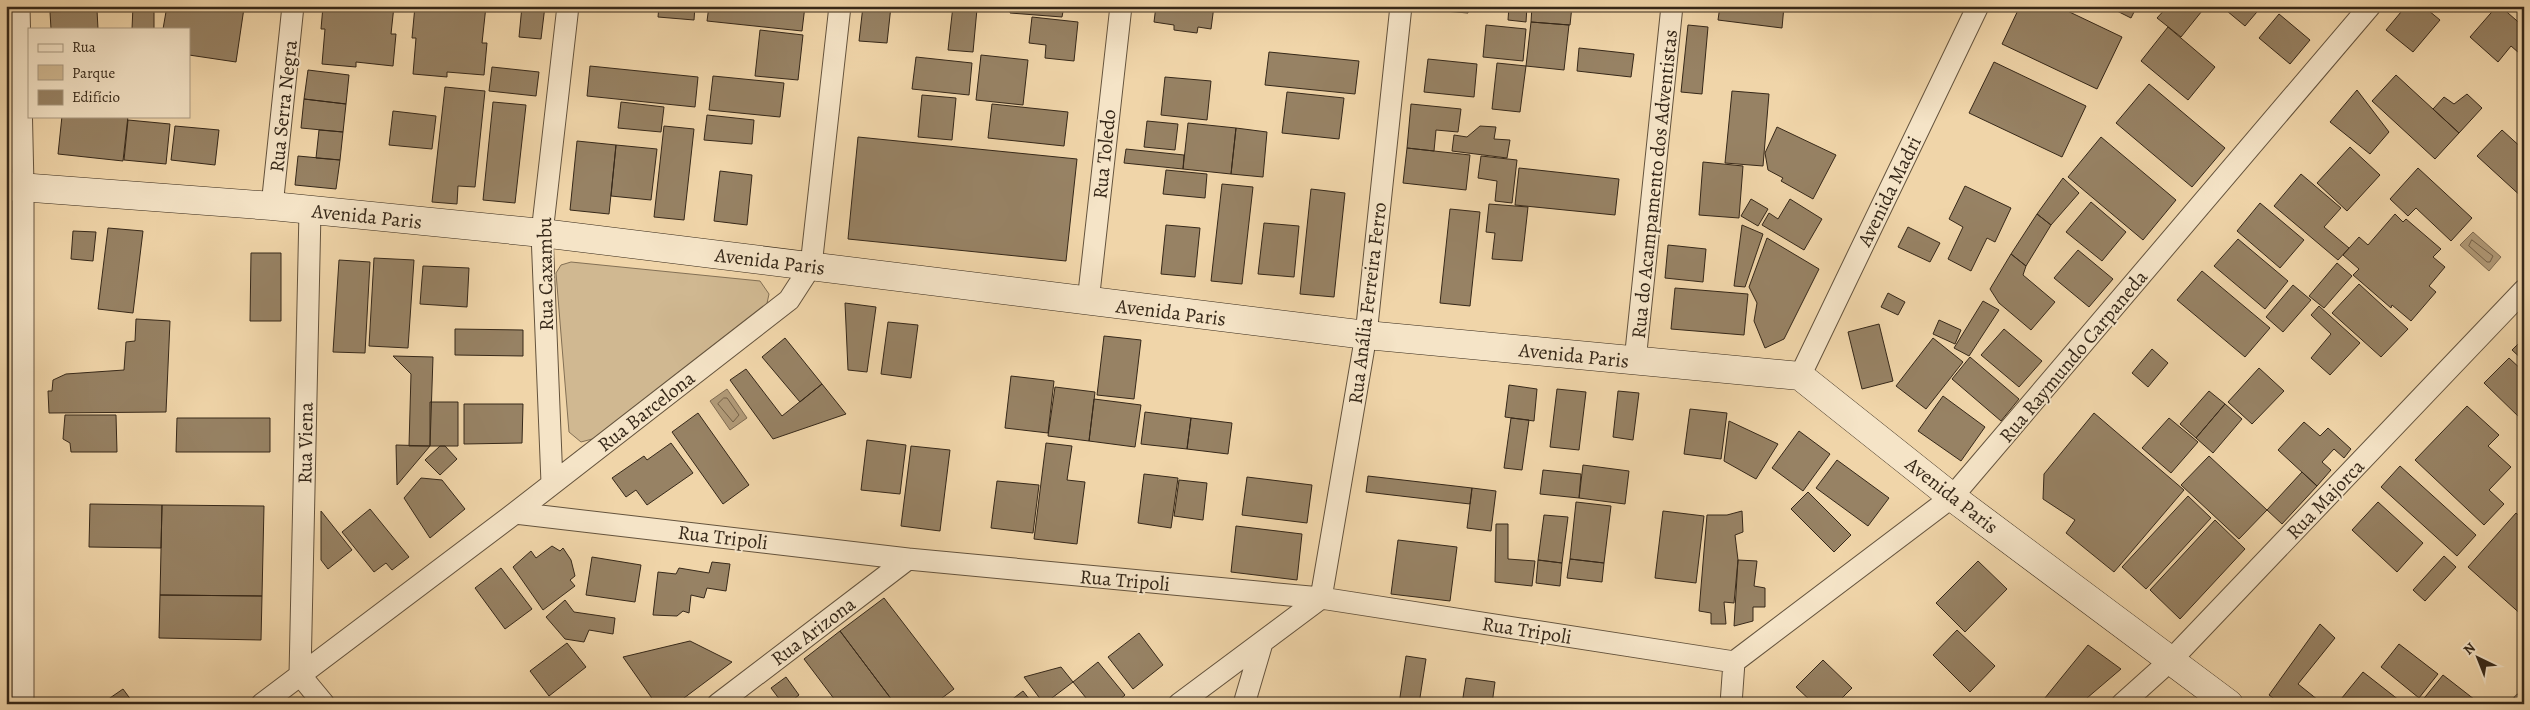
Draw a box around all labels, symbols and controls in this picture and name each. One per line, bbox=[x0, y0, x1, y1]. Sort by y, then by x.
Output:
legend bbox=[28, 28, 190, 118]
street label: Rua do Acampamento dos Adventistas bbox=[1625, 28, 1684, 340]
text: Rua bbox=[72, 37, 96, 57]
street label: Rua Serra Negra bbox=[263, 38, 304, 174]
text: Parque bbox=[72, 63, 115, 83]
text: Edifício bbox=[72, 87, 120, 107]
street label: Rua Toledo bbox=[1086, 108, 1123, 200]
street label: Avenida Madri bbox=[1851, 132, 1928, 252]
street label: Avenida Paris bbox=[309, 197, 423, 236]
street label: Rua Anália Ferreira Ferro bbox=[1342, 201, 1393, 406]
street label: Rua Caxambu bbox=[531, 217, 560, 331]
street label: Avenida Paris bbox=[712, 241, 827, 282]
street label: Rua Raymundo Carpaneda bbox=[1993, 264, 2154, 448]
street label: Avenida Paris bbox=[1113, 292, 1228, 333]
street label: Avenida Paris bbox=[1516, 336, 1630, 375]
street label: Rua Barcelona bbox=[592, 364, 701, 458]
street label: Rua Viena bbox=[291, 401, 320, 484]
street label: Avenida Paris bbox=[1899, 450, 2004, 540]
street label: Rua Majorca bbox=[2280, 453, 2371, 545]
street label: Rua Tripoli bbox=[676, 519, 769, 556]
street label: Rua Tripoli bbox=[1079, 563, 1171, 598]
street label: Rua Arizona bbox=[765, 590, 862, 672]
street label: Rua Tripoli bbox=[1480, 610, 1574, 651]
north arrow bbox=[2452, 632, 2502, 682]
text: N bbox=[2459, 638, 2480, 659]

